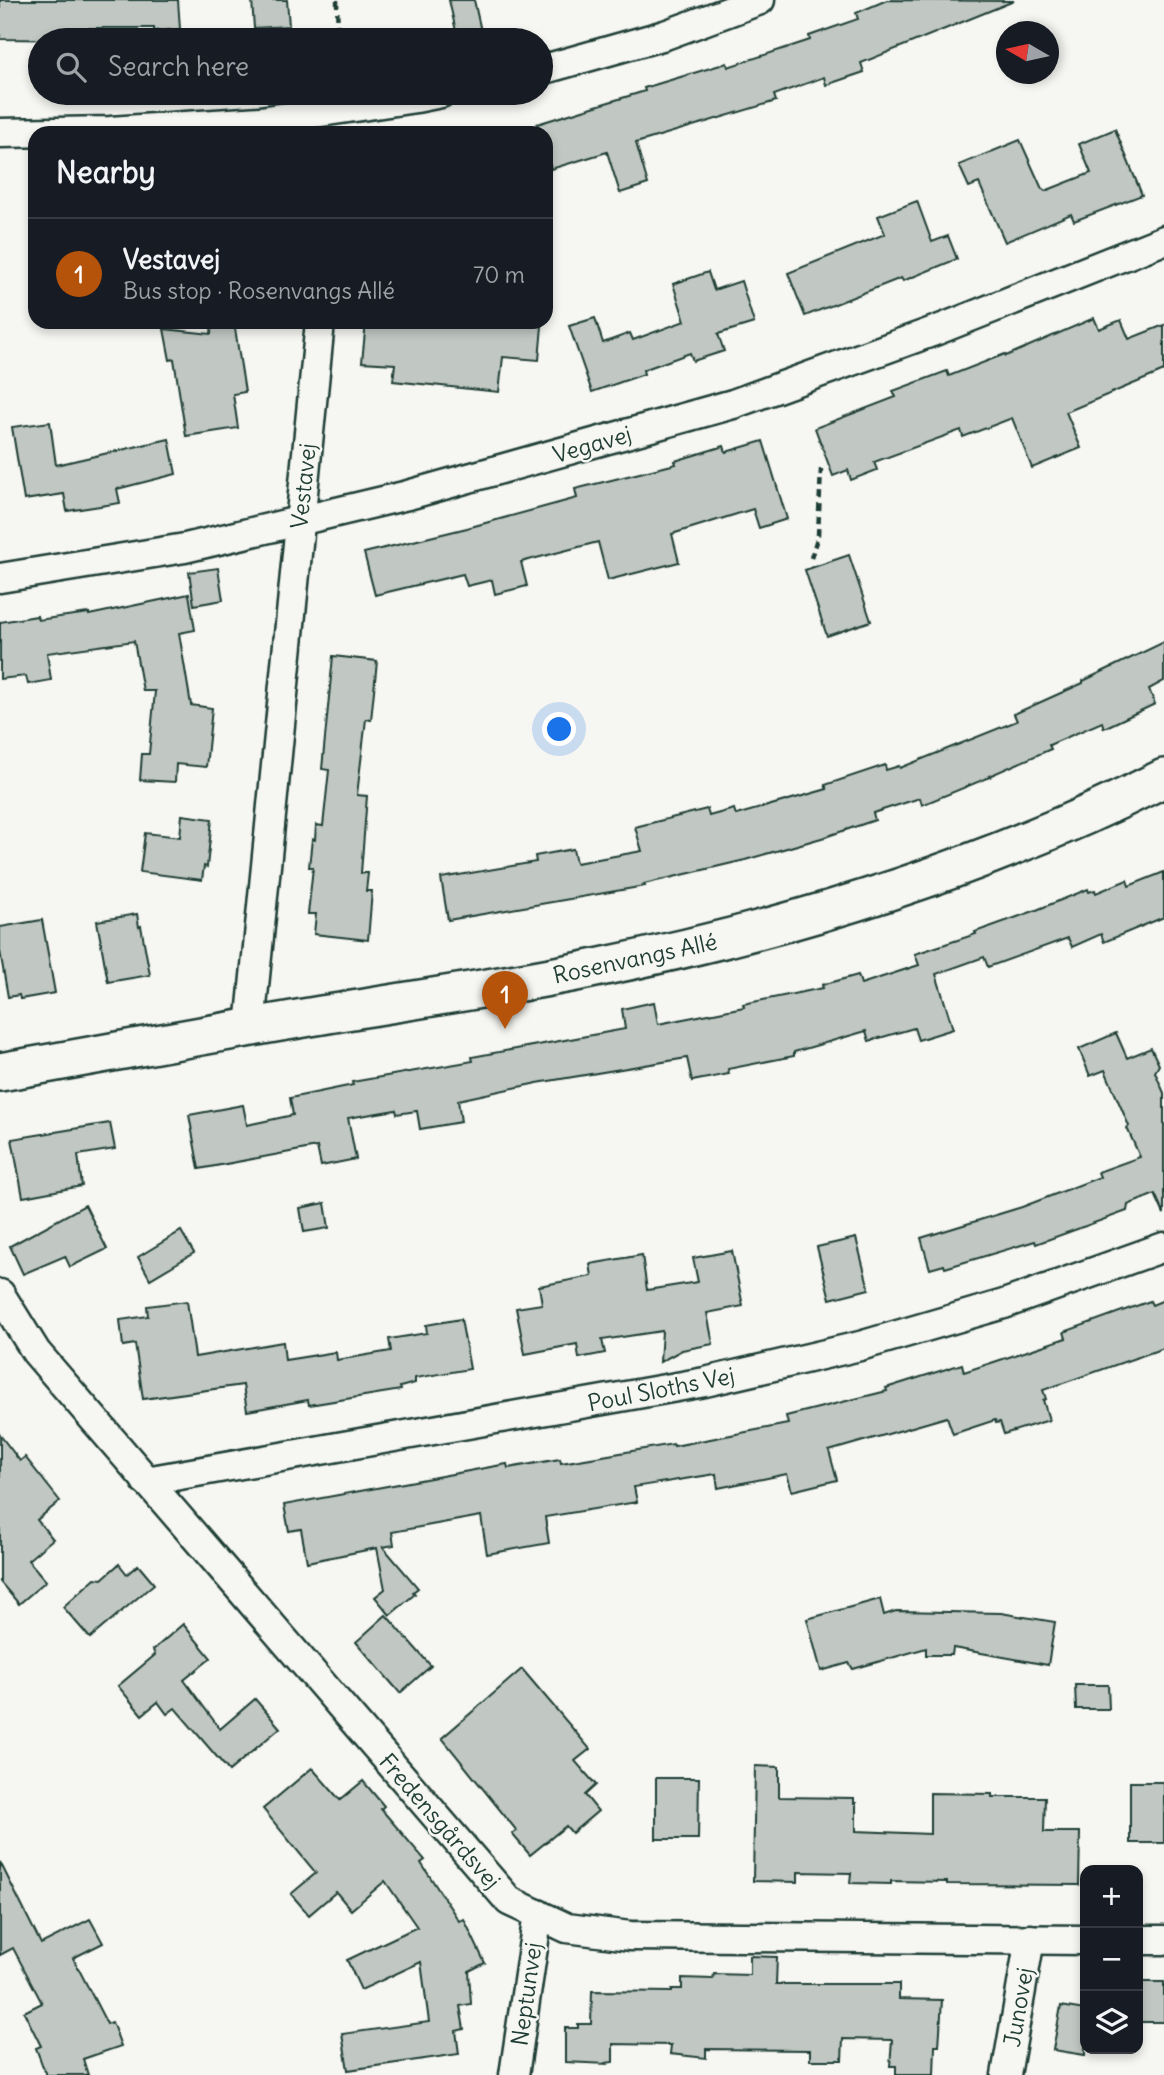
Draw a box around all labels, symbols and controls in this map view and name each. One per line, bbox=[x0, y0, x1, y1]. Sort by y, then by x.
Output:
north arrow bbox=[996, 21, 1059, 84]
search box bbox=[28, 28, 553, 105]
icon: search bbox=[52, 48, 90, 86]
text: Search here bbox=[108, 50, 249, 83]
text: Nearby bbox=[56, 153, 156, 191]
text: Vestavej bbox=[123, 243, 220, 276]
text: 1 bbox=[74, 260, 84, 289]
text: 70 m bbox=[473, 260, 525, 289]
text: Bus stop · Rosenvangs Allé bbox=[123, 276, 395, 305]
street label: Vegavej bbox=[549, 419, 635, 469]
street label: Vestavej bbox=[284, 442, 322, 530]
your location bbox=[542, 712, 576, 746]
street label: Rosenvangs Allé bbox=[550, 926, 720, 990]
pin: 1 bbox=[482, 971, 528, 1029]
street label: Poul Sloths Vej bbox=[585, 1361, 737, 1417]
street label: Fredensgårdsvej bbox=[373, 1747, 507, 1895]
map controls bbox=[1080, 1865, 1143, 2054]
button: + bbox=[1080, 1865, 1143, 1928]
button: − bbox=[1080, 1928, 1143, 1991]
street label: Neptunvej bbox=[504, 1940, 548, 2048]
street label: Junovej bbox=[997, 1965, 1039, 2049]
button: layers bbox=[1080, 1991, 1143, 2054]

